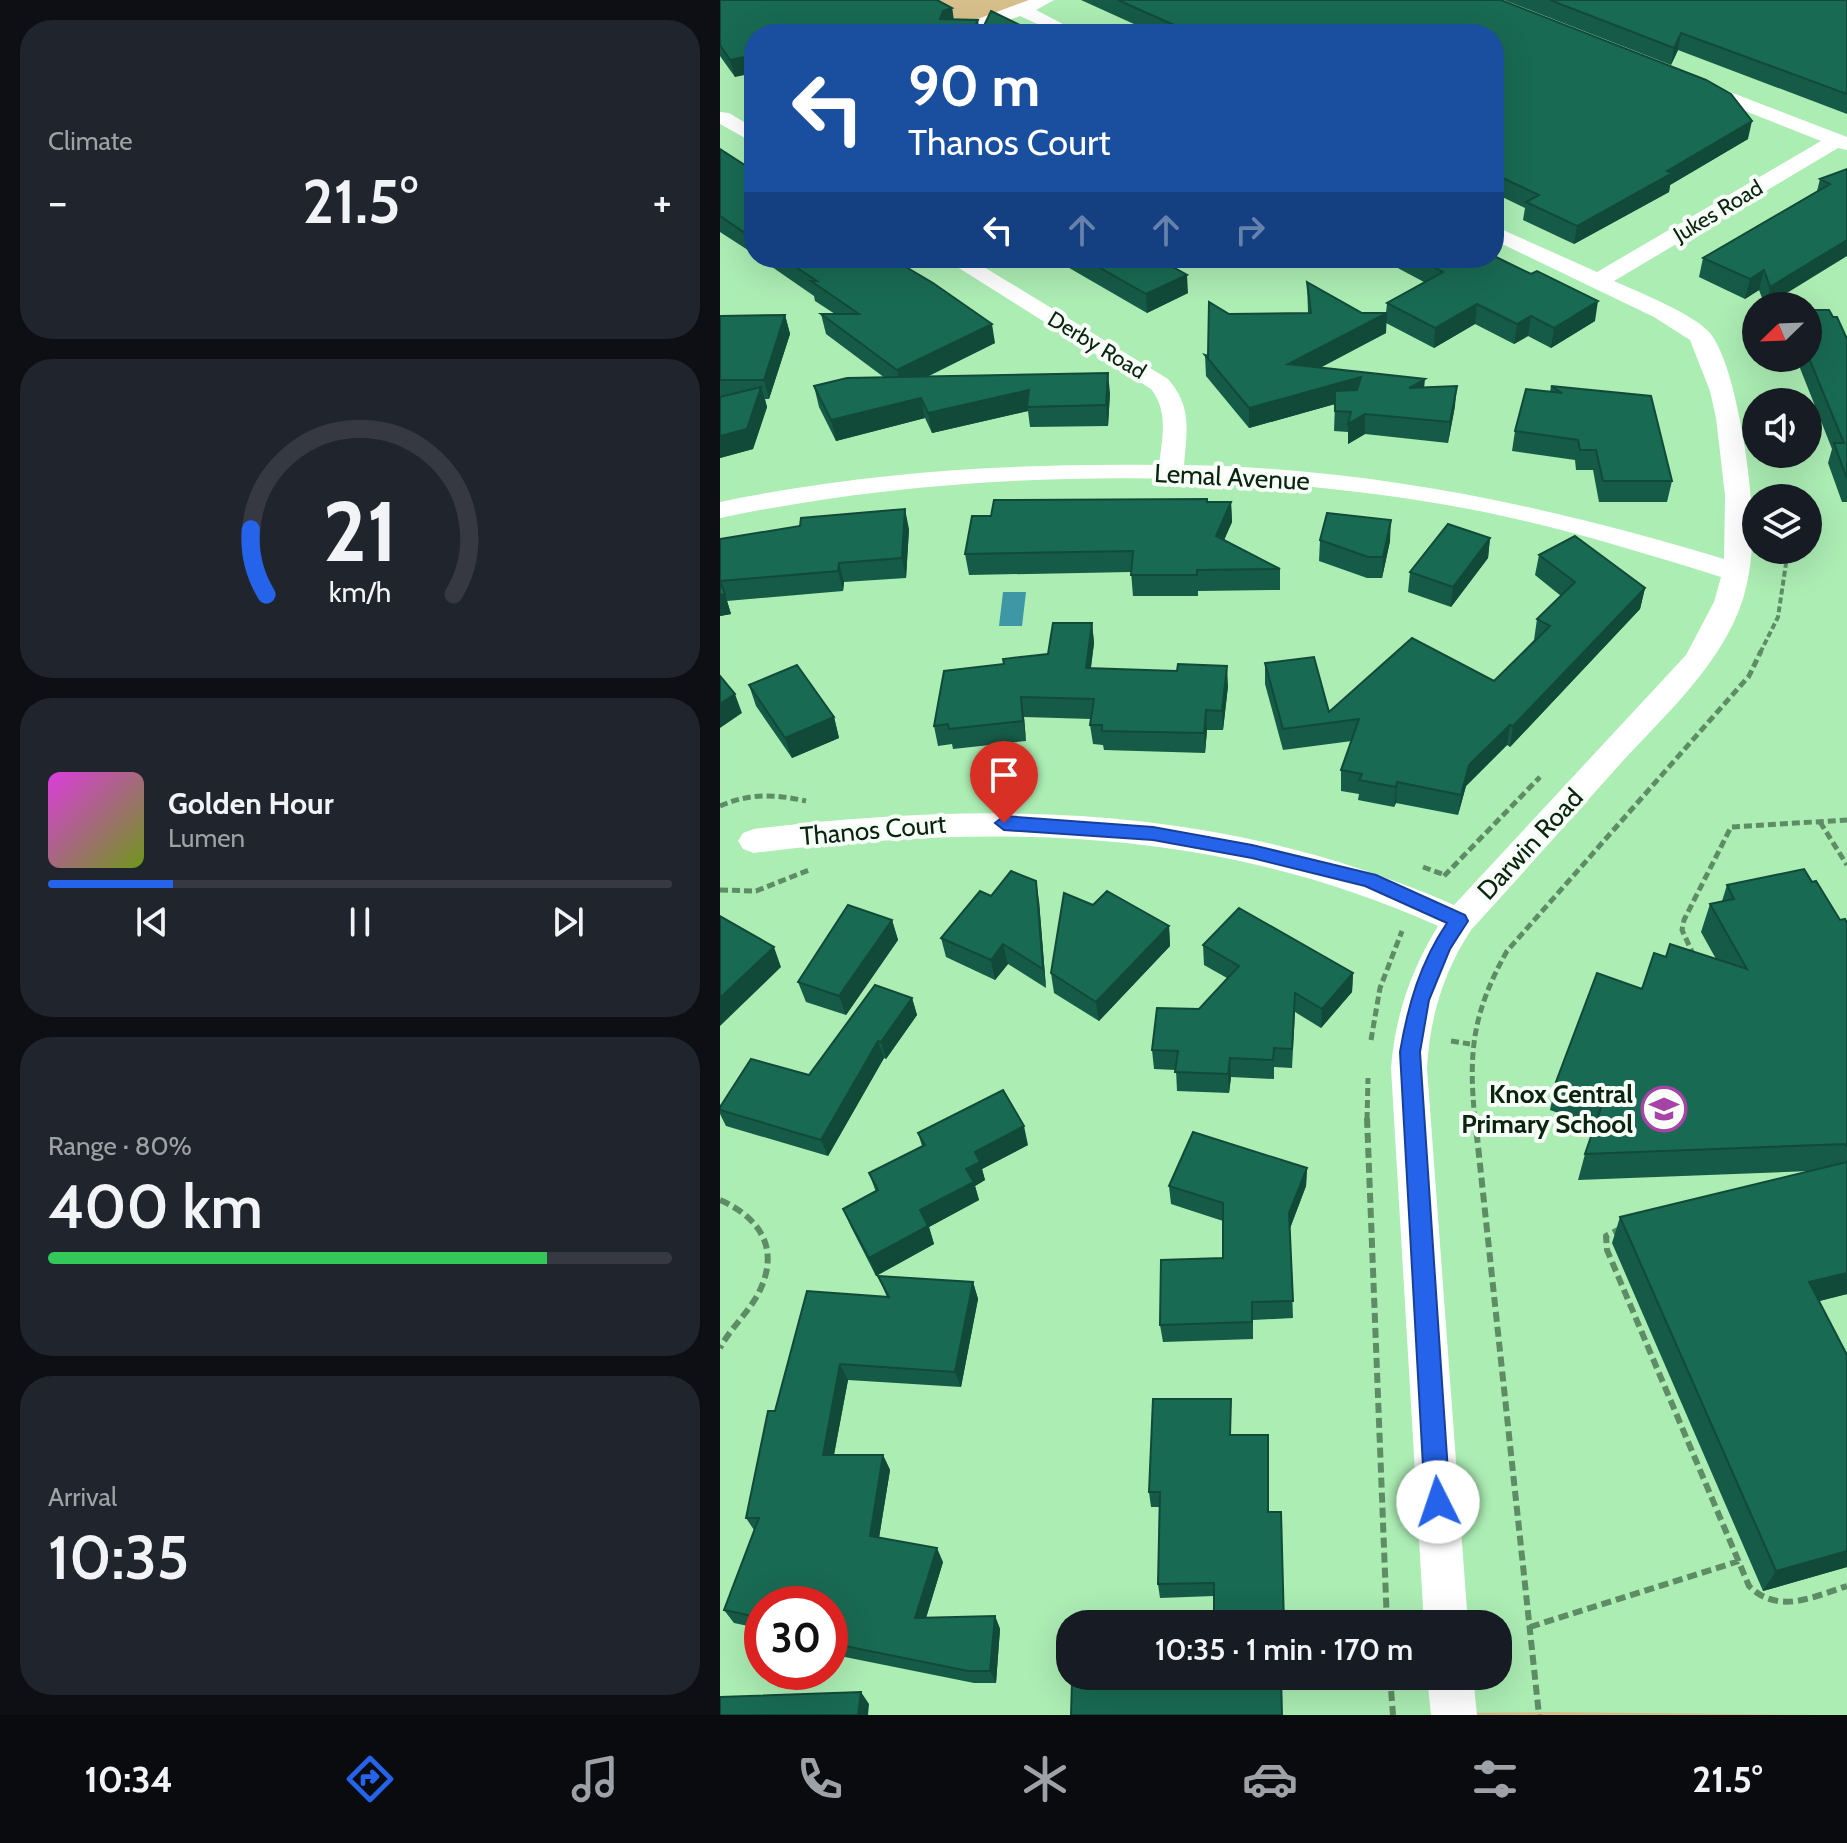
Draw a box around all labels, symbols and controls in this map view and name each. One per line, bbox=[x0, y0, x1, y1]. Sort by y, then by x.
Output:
text: 90 m bbox=[908, 52, 1040, 120]
icon: left bbox=[776, 56, 880, 160]
text: Thanos Court bbox=[908, 120, 1111, 164]
text: Climate bbox=[48, 125, 133, 157]
text: 21.5° bbox=[302, 165, 418, 238]
street label: Jukes Road bbox=[1668, 174, 1768, 249]
text: − bbox=[48, 175, 67, 228]
text: + bbox=[653, 175, 672, 228]
icon: left bbox=[976, 208, 1020, 252]
icon: ahead bbox=[1060, 208, 1104, 252]
icon: ahead bbox=[1144, 208, 1188, 252]
icon: right bbox=[1228, 208, 1272, 252]
north arrow bbox=[1742, 292, 1822, 372]
map controls bbox=[1742, 292, 1822, 564]
street label: Derby Road bbox=[1043, 305, 1151, 385]
button: sound bbox=[1742, 388, 1822, 468]
street label: Lemal Avenue bbox=[1153, 457, 1311, 497]
text: 21 bbox=[323, 480, 397, 581]
button: layers bbox=[1742, 484, 1822, 564]
text: km/h bbox=[329, 574, 391, 609]
pin bbox=[970, 741, 1038, 823]
icon: arrive bbox=[982, 753, 1026, 797]
street label: Darwin Road bbox=[1470, 782, 1590, 906]
text: Golden Hour bbox=[168, 785, 334, 822]
street label: Thanos Court bbox=[799, 808, 947, 852]
text: Lumen bbox=[168, 822, 245, 854]
icon: previous bbox=[130, 900, 174, 944]
icon: pause bbox=[338, 900, 382, 944]
icon: next bbox=[546, 900, 590, 944]
place label: Knox Central Primary School bbox=[1461, 1078, 1633, 1140]
school or university icon: Knox Central Primary School bbox=[1640, 1085, 1688, 1133]
text: Range · 80% bbox=[48, 1130, 192, 1162]
text: 400 km bbox=[48, 1170, 263, 1243]
position arrow bbox=[1396, 1460, 1480, 1544]
text: Arrival bbox=[48, 1481, 117, 1513]
text: 10:35 bbox=[48, 1521, 189, 1594]
speed limit sign: 30 bbox=[744, 1586, 848, 1690]
text: 10:35 · 1 min · 170 m bbox=[1155, 1631, 1413, 1668]
icon: directions bbox=[342, 1751, 398, 1807]
icon: music bbox=[567, 1751, 623, 1807]
icon: phone bbox=[792, 1751, 848, 1807]
icon: climate bbox=[1017, 1751, 1073, 1807]
icon: car bbox=[1242, 1751, 1298, 1807]
icon: filters bbox=[1467, 1751, 1523, 1807]
text: 10:34 bbox=[85, 1757, 173, 1801]
text: 21.5° bbox=[1692, 1757, 1762, 1801]

